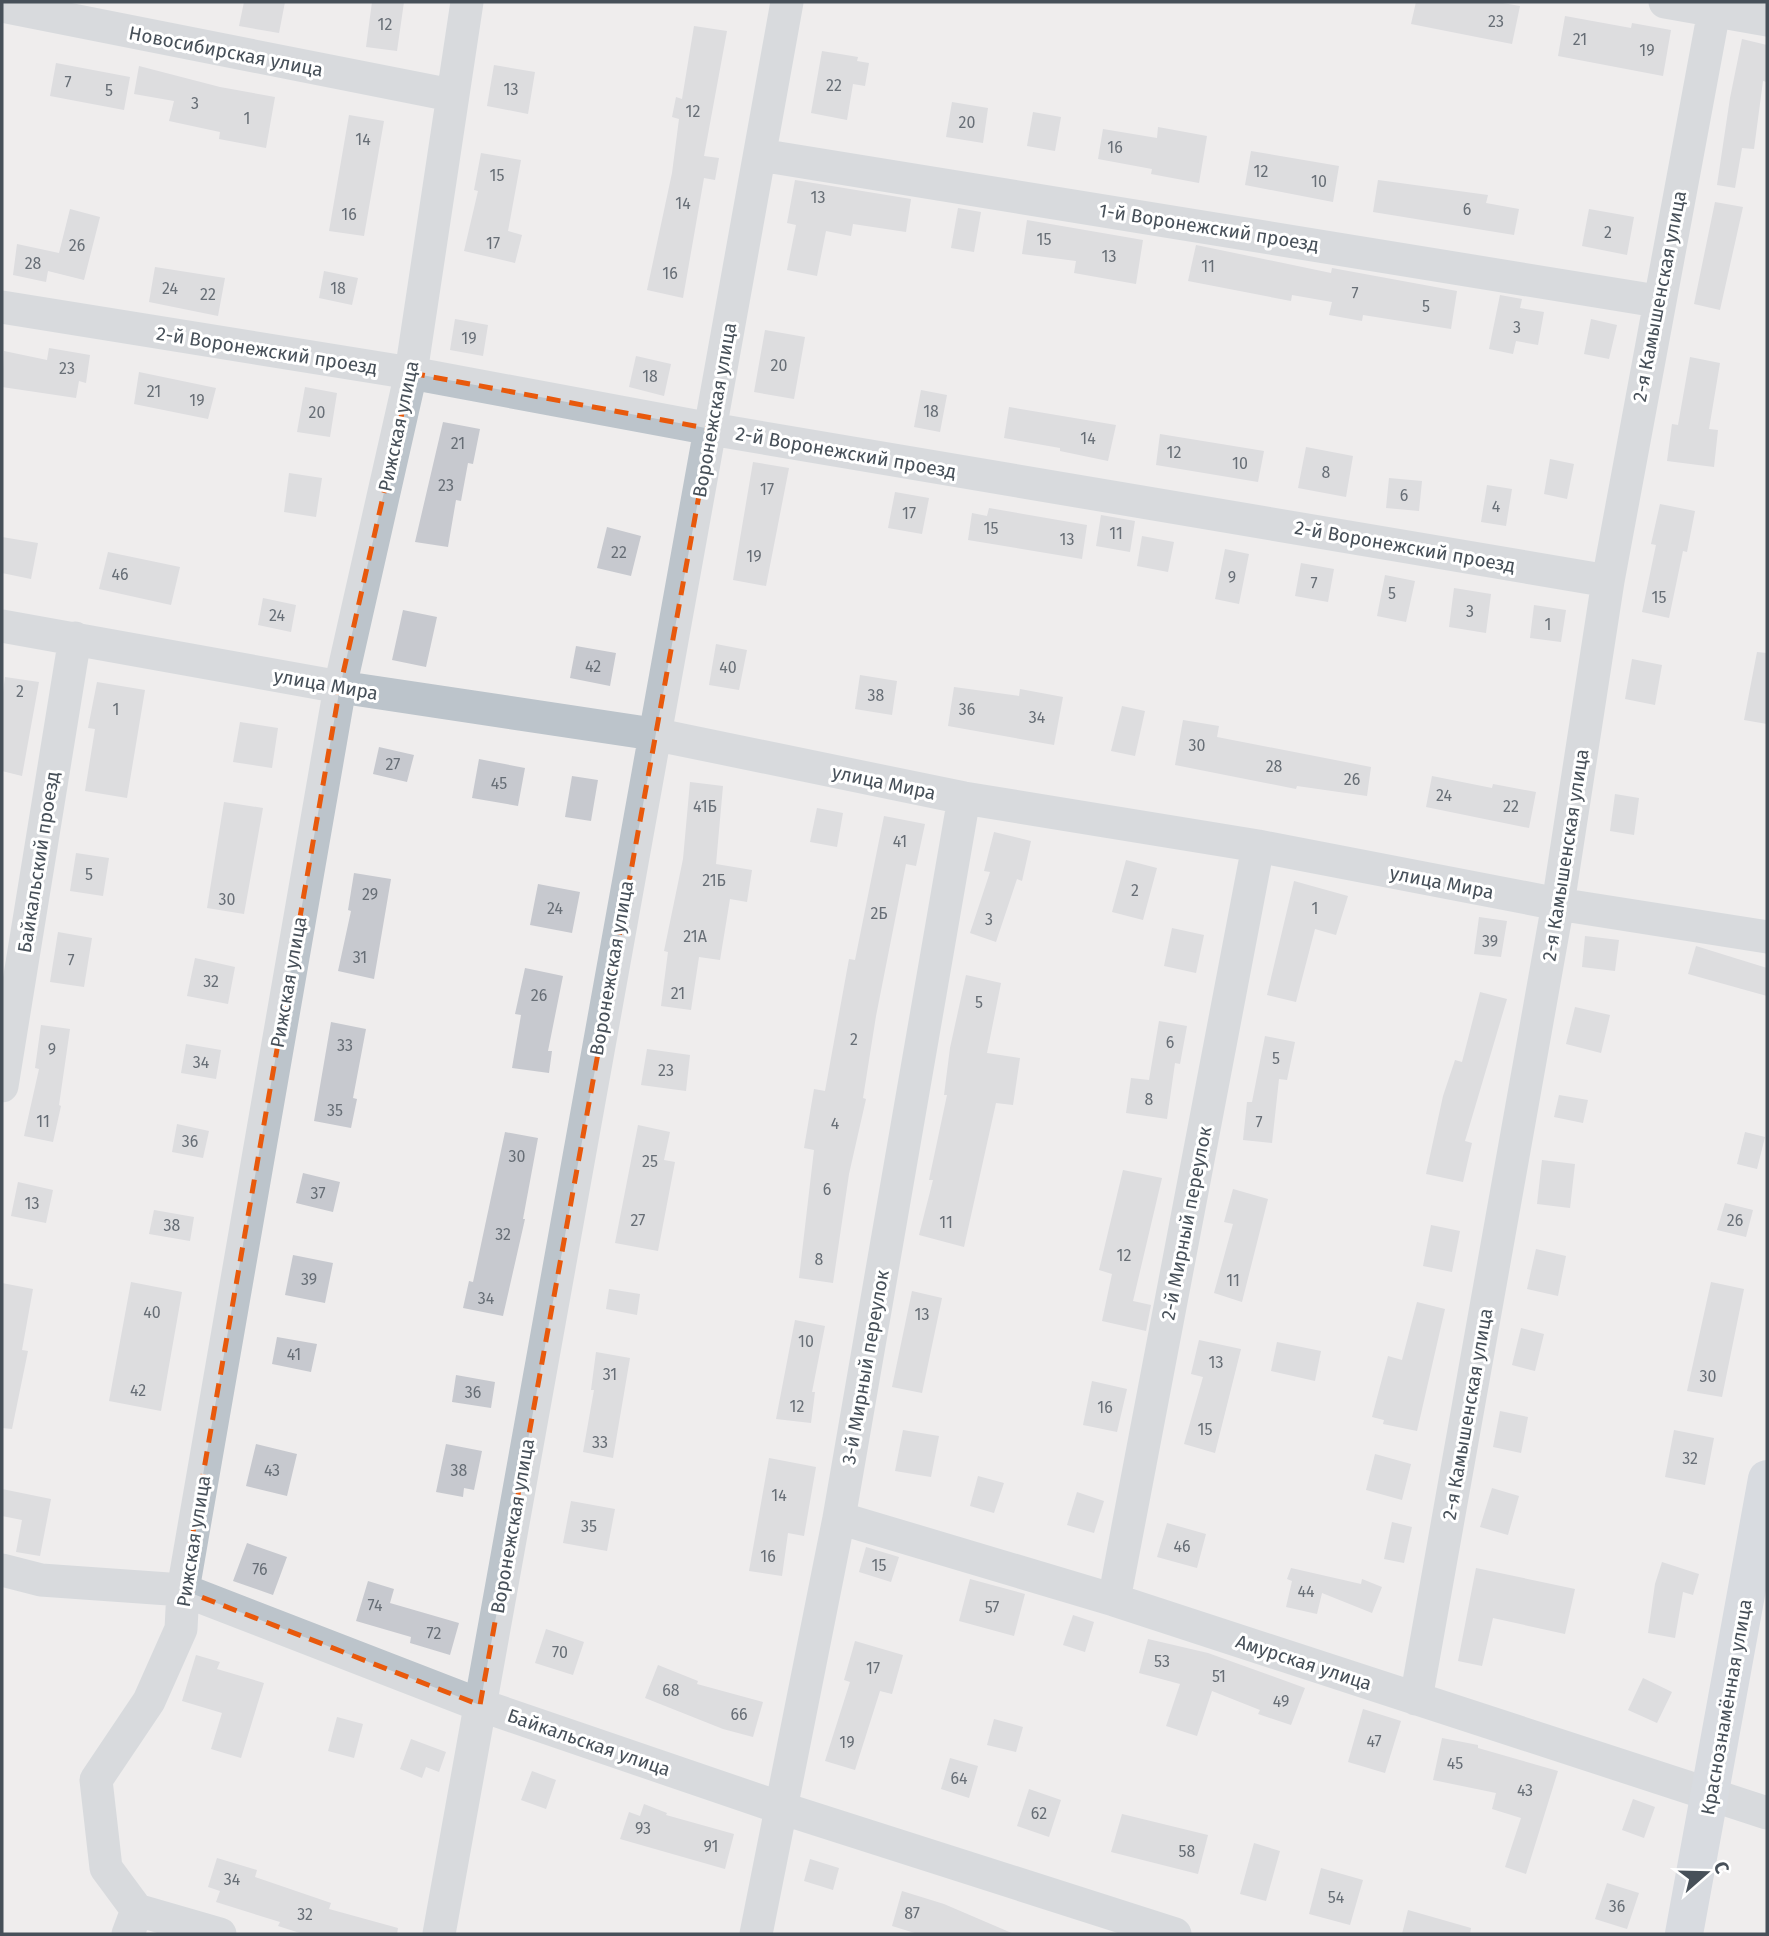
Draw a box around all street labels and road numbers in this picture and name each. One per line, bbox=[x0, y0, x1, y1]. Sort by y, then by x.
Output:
street label: Новосибирская улица bbox=[127, 21, 325, 82]
street label: 2-я Камышенская улица bbox=[1628, 189, 1691, 404]
street label: 1-й Воронежский проезд bbox=[1097, 199, 1321, 256]
street label: Воронежская улица bbox=[688, 321, 741, 499]
street label: 2-й Воронежский проезд bbox=[155, 322, 379, 379]
street label: Рижская улица bbox=[373, 359, 424, 494]
street label: 2-й Воронежский проезд bbox=[734, 422, 958, 483]
street label: 2-й Воронежский проезд bbox=[1293, 516, 1517, 577]
street label: улица Мира bbox=[272, 664, 380, 705]
street label: 2-я Камышенская улица bbox=[1537, 747, 1594, 963]
street label: улица Мира bbox=[830, 760, 938, 805]
street label: Байкальский проезд bbox=[13, 770, 64, 955]
street label: улица Мира bbox=[1388, 861, 1496, 904]
street label: Воронежская улица bbox=[585, 879, 638, 1057]
street label: Рижская улица bbox=[266, 915, 311, 1050]
street label: 2-й Мирный переулок bbox=[1156, 1124, 1217, 1322]
street label: 3-й Мирный переулок bbox=[837, 1268, 894, 1466]
street label: 2-я Камышенская улица bbox=[1438, 1306, 1497, 1522]
street label: Воронежская улица bbox=[486, 1437, 539, 1615]
street label: Рижская улица bbox=[172, 1474, 215, 1609]
street label: Краснознамённая улица bbox=[1696, 1597, 1757, 1817]
street label: Амурская улица bbox=[1233, 1630, 1375, 1695]
street label: Байкальская улица bbox=[504, 1704, 673, 1781]

